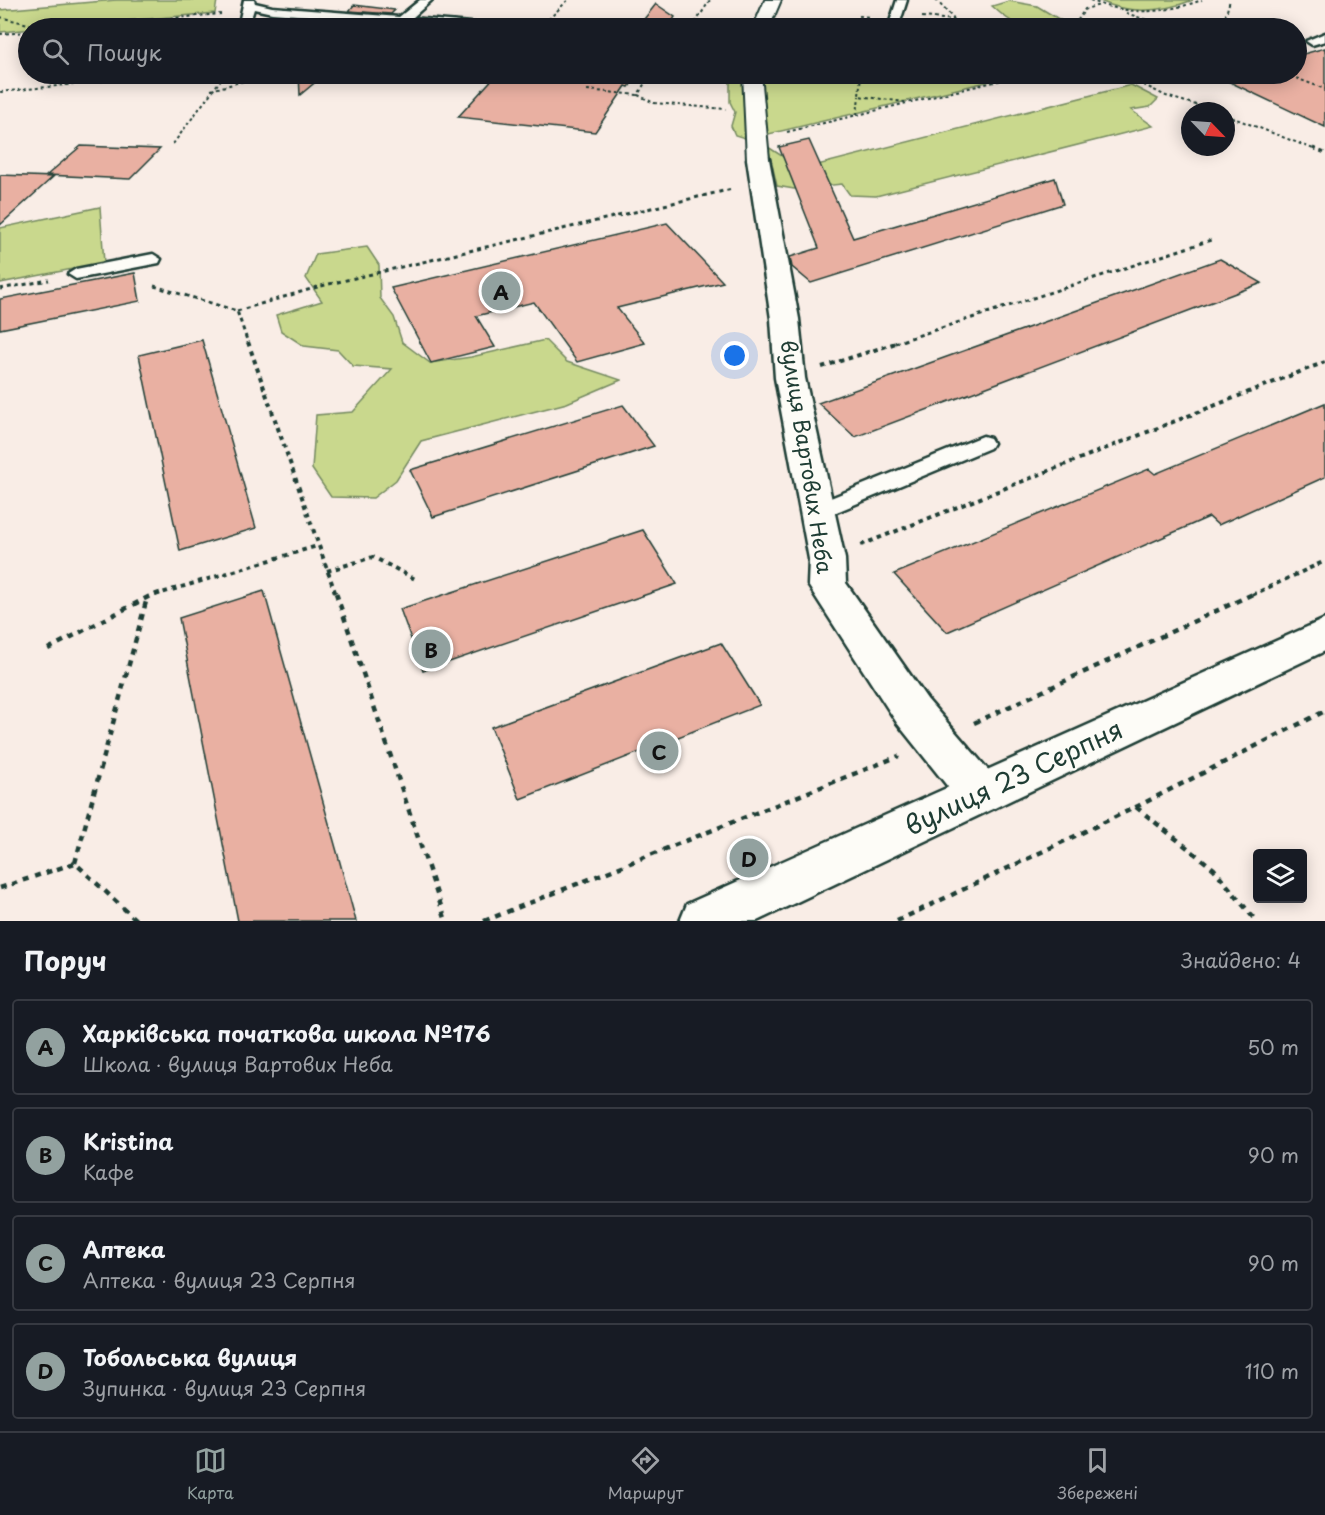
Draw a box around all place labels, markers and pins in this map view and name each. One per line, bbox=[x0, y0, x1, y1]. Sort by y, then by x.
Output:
pin: A bbox=[482, 268, 520, 314]
pin: B bbox=[412, 626, 450, 672]
pin: C bbox=[640, 728, 678, 774]
pin: D bbox=[730, 836, 768, 880]

